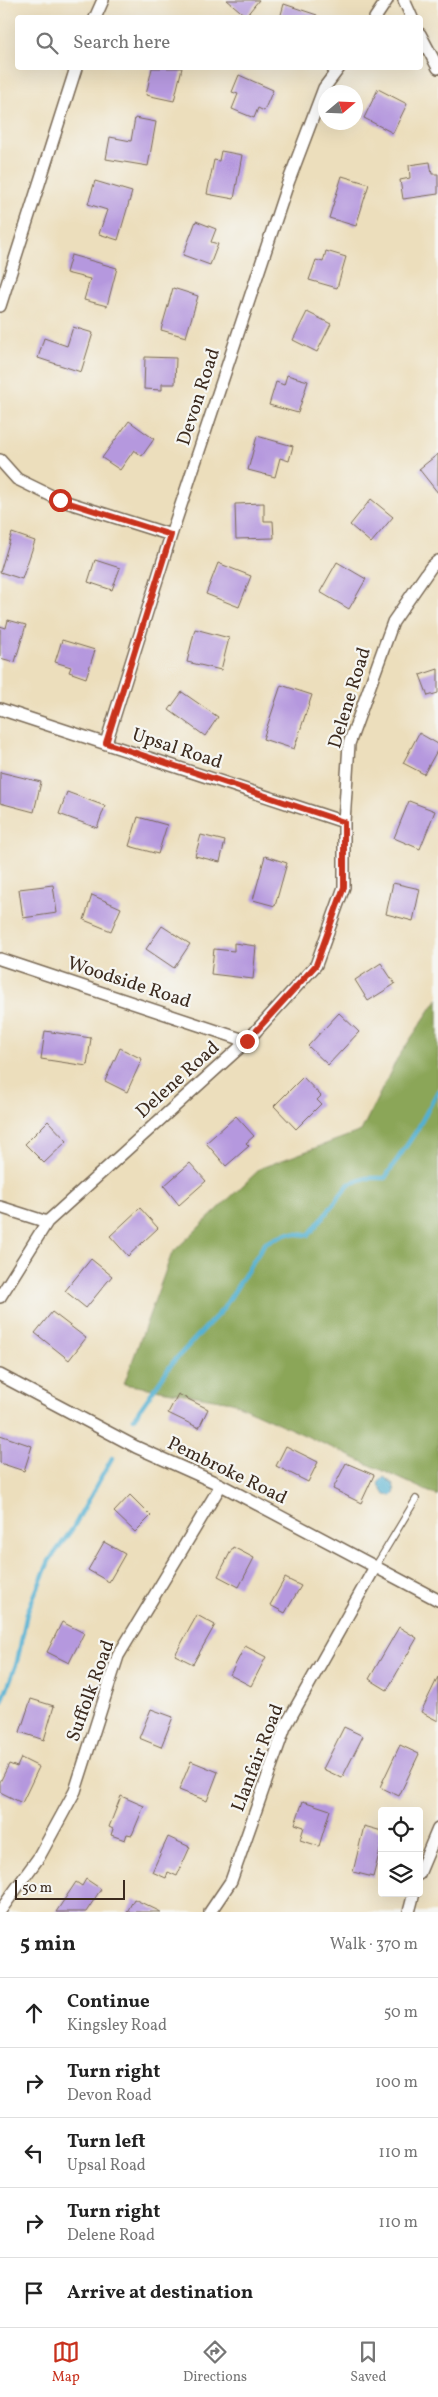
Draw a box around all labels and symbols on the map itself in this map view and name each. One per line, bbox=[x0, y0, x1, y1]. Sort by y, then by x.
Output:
north arrow bbox=[318, 85, 363, 130]
street label: Devon Road bbox=[171, 345, 227, 449]
route start bbox=[49, 489, 72, 512]
street label: Delene Road bbox=[322, 644, 378, 752]
street label: Upsal Road bbox=[128, 722, 226, 776]
street label: Woodside Road bbox=[64, 951, 194, 1015]
route end bbox=[236, 1030, 259, 1053]
street label: Delene Road bbox=[130, 1035, 226, 1125]
street label: Pembroke Road bbox=[163, 1431, 291, 1511]
street label: Suffolk Road bbox=[61, 1637, 121, 1745]
street label: Llanfair Road bbox=[226, 1700, 290, 1816]
scale bar bbox=[15, 1877, 125, 1900]

